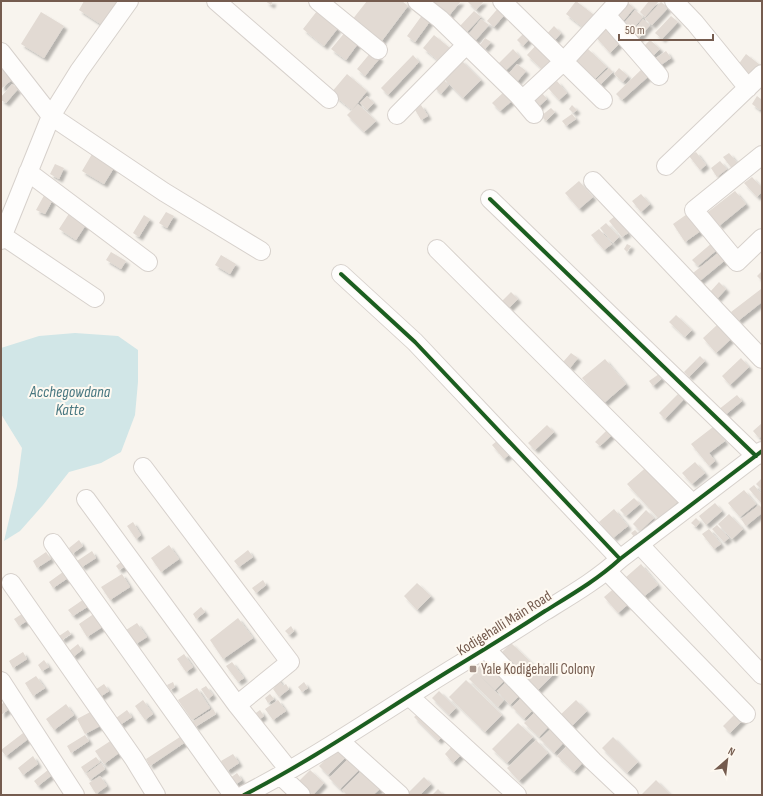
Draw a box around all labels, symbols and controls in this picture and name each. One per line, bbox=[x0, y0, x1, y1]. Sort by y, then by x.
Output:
scale bar bbox=[619, 16, 713, 42]
text: 50 m bbox=[625, 23, 645, 38]
water label: Acchegowdana Katte bbox=[29, 383, 111, 420]
street label: Kodigehalli Main Road bbox=[453, 587, 555, 660]
place label: Yale Kodigehalli Colony bbox=[481, 660, 595, 679]
marker: Yale Kodigehalli Colony bbox=[468, 664, 478, 674]
north arrow bbox=[707, 740, 747, 780]
text: N bbox=[726, 744, 737, 759]

